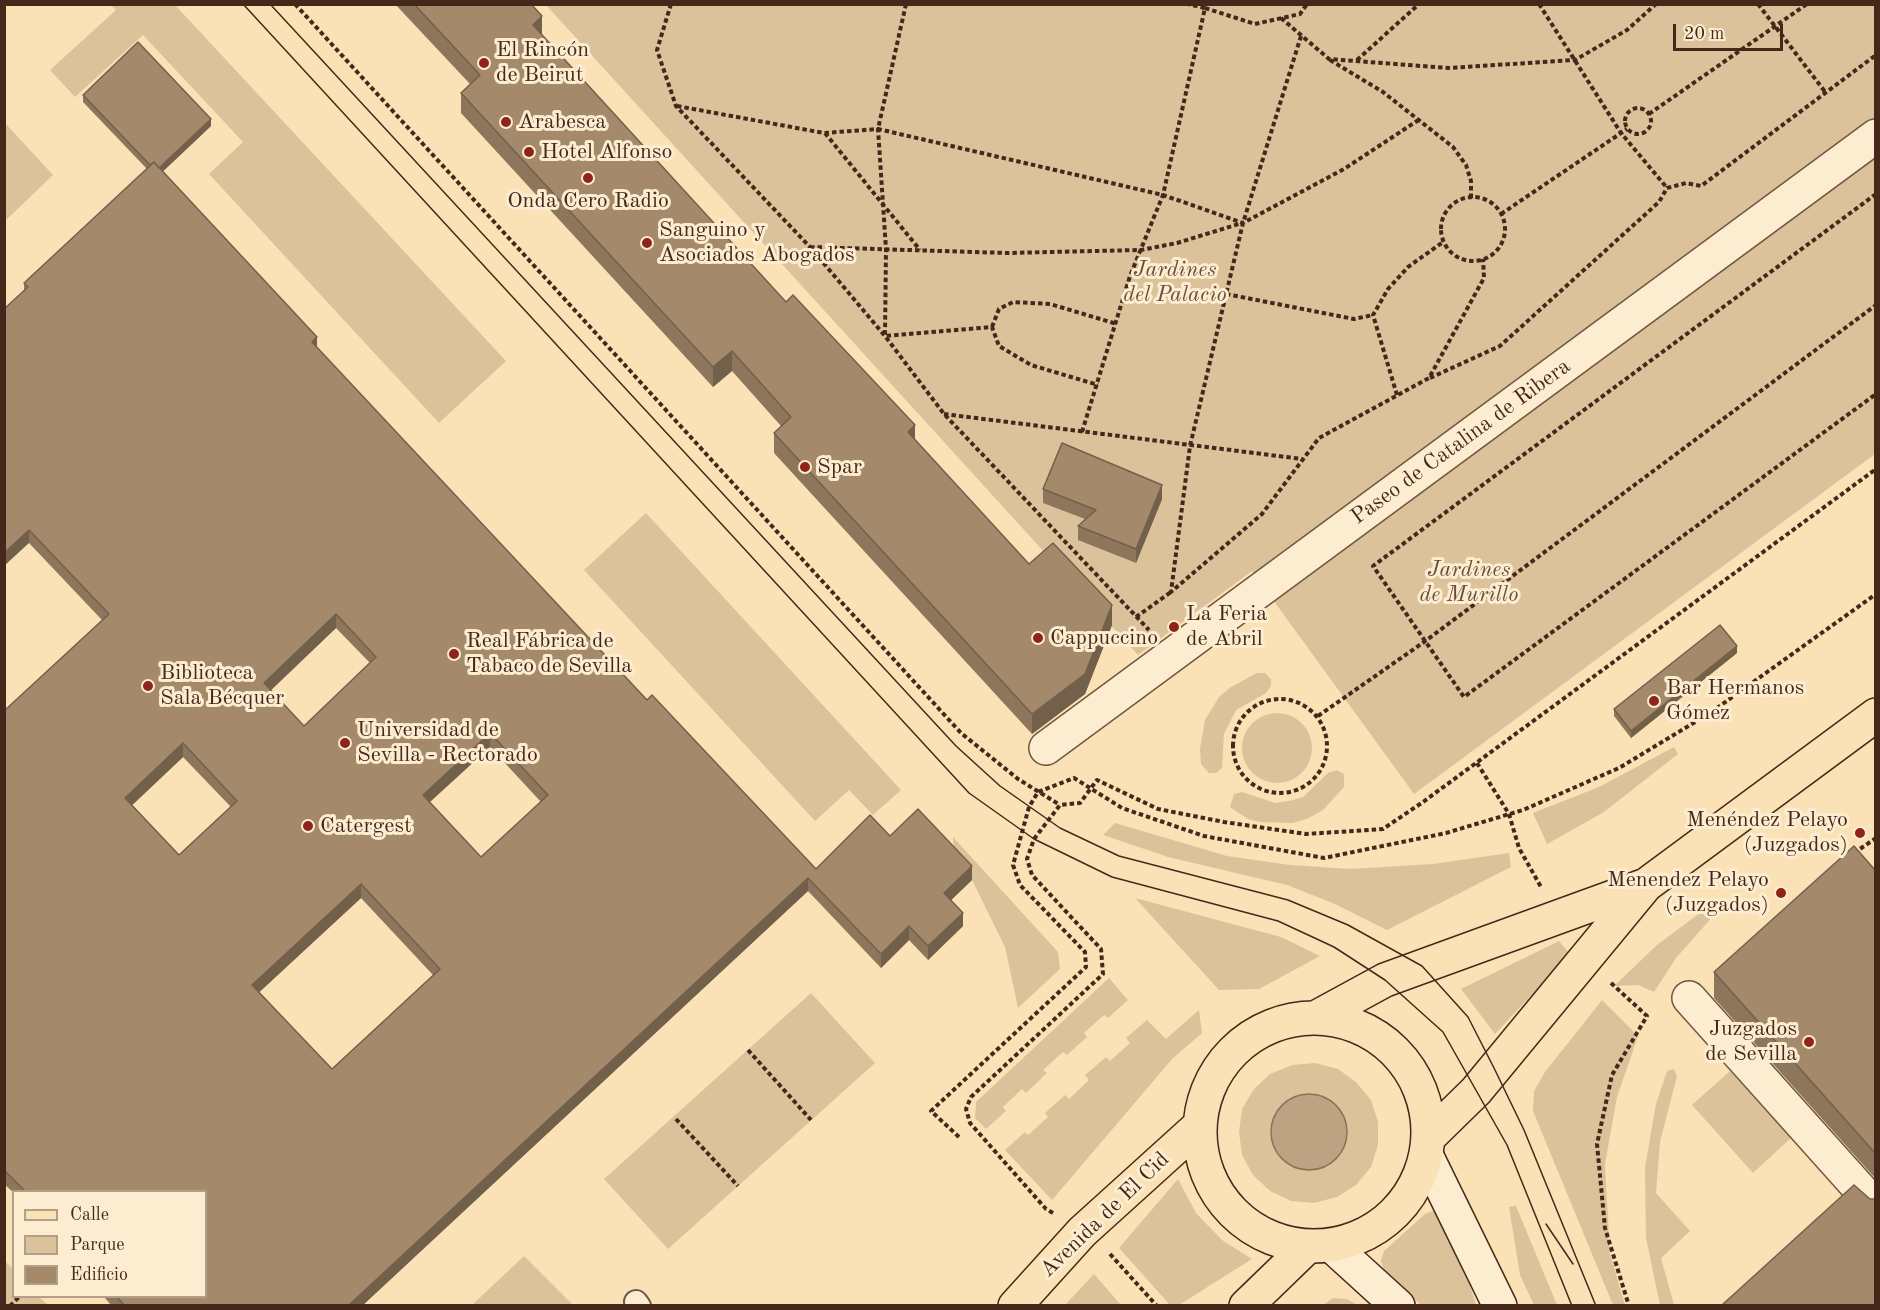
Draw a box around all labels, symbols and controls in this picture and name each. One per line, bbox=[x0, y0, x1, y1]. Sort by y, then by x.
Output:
scale bar bbox=[1676, 12, 1786, 50]
text: 20 m bbox=[1684, 25, 1724, 43]
place label: El Rincón de Beirut bbox=[496, 37, 589, 88]
marker: El Rincón de Beirut bbox=[477, 56, 491, 70]
place label: Arabesca bbox=[518, 109, 606, 135]
marker: Arabesca bbox=[499, 115, 513, 129]
place label: Hotel Alfonso bbox=[541, 139, 672, 165]
marker: Hotel Alfonso bbox=[522, 145, 536, 159]
marker: Onda Cero Radio bbox=[581, 171, 595, 185]
place label: Onda Cero Radio bbox=[507, 188, 669, 214]
place label: Sanguino y Asociados Abogados bbox=[659, 217, 854, 268]
marker: Sanguino y Asociados Abogados bbox=[640, 236, 654, 250]
park label: Jardines del Palacio bbox=[1123, 257, 1227, 308]
street label: Paseo de Catalina de Ribera bbox=[1346, 353, 1576, 531]
place label: Spar bbox=[817, 454, 862, 480]
marker: Spar bbox=[798, 460, 812, 474]
park label: Jardines de Murillo bbox=[1420, 557, 1518, 608]
place label: La Feria de Abril bbox=[1186, 601, 1267, 652]
marker: La Feria de Abril bbox=[1167, 620, 1181, 634]
place label: Cappuccino bbox=[1050, 625, 1158, 651]
place label: Real Fábrica de Tabaco de Sevilla bbox=[466, 628, 632, 680]
marker: Cappuccino bbox=[1031, 631, 1045, 645]
marker: Real Fábrica de Tabaco de Sevilla bbox=[447, 647, 461, 661]
place label: Biblioteca Sala Bécquer bbox=[160, 660, 284, 712]
place label: Bar Hermanos Gómez bbox=[1666, 675, 1804, 726]
marker: Biblioteca Sala Bécquer bbox=[141, 679, 155, 693]
marker: Bar Hermanos Gómez bbox=[1647, 694, 1661, 708]
place label: Universidad de Sevilla - Rectorado bbox=[357, 717, 538, 768]
marker: Universidad de Sevilla - Rectorado bbox=[338, 736, 352, 750]
place label: Menéndez Pelayo (Juzgados) bbox=[1686, 807, 1848, 858]
place label: Catergest bbox=[320, 813, 412, 839]
marker: Catergest bbox=[301, 819, 315, 833]
marker: Menéndez Pelayo (Juzgados) bbox=[1853, 826, 1867, 840]
place label: Menendez Pelayo (Juzgados) bbox=[1607, 867, 1769, 918]
marker: Menendez Pelayo (Juzgados) bbox=[1774, 886, 1788, 900]
place label: Juzgados de Sevilla bbox=[1705, 1016, 1797, 1068]
marker: Juzgados de Sevilla bbox=[1802, 1035, 1816, 1049]
street label: Avenida de El Cid bbox=[1035, 1147, 1175, 1283]
legend bbox=[12, 1190, 207, 1298]
text: Calle bbox=[70, 1206, 109, 1224]
text: Parque bbox=[70, 1236, 125, 1254]
text: Edificio bbox=[70, 1266, 128, 1284]

